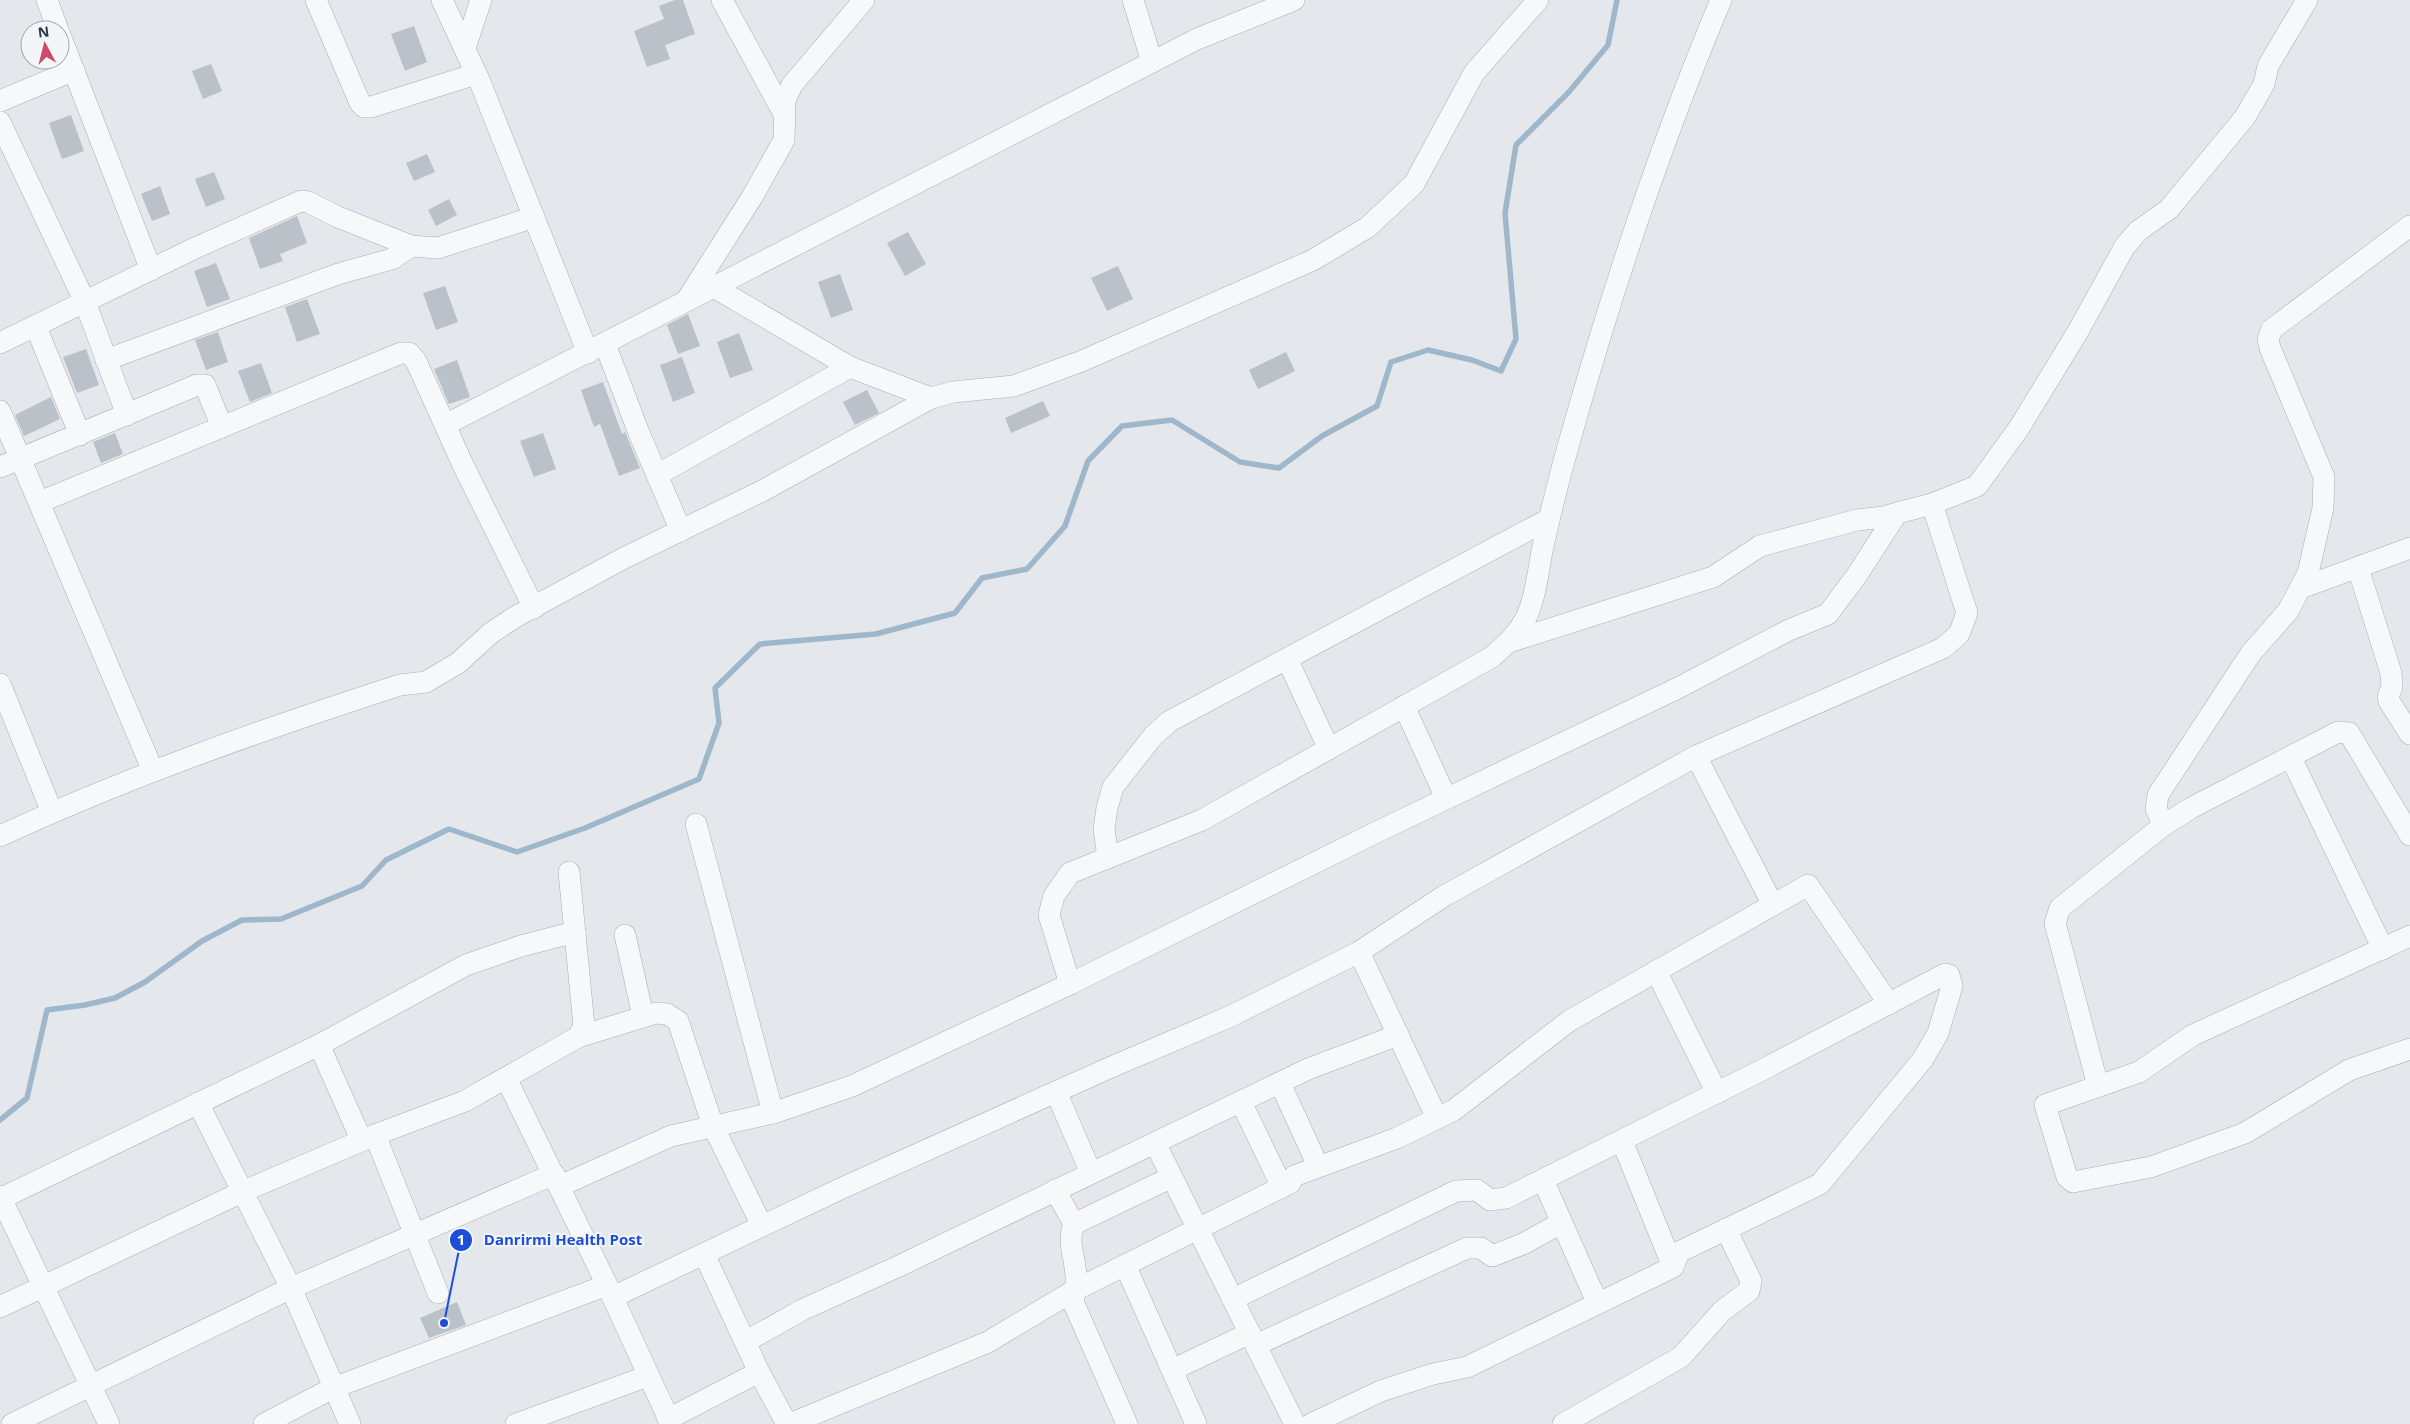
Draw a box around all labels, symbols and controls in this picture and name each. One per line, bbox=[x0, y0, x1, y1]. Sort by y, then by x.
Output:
north arrow bbox=[20, 20, 70, 70]
text: N bbox=[37, 21, 50, 42]
callout: Danrirmi Health Post bbox=[448, 1225, 652, 1255]
text: 1 bbox=[457, 1229, 465, 1249]
text: Danrirmi Health Post bbox=[484, 1229, 643, 1249]

